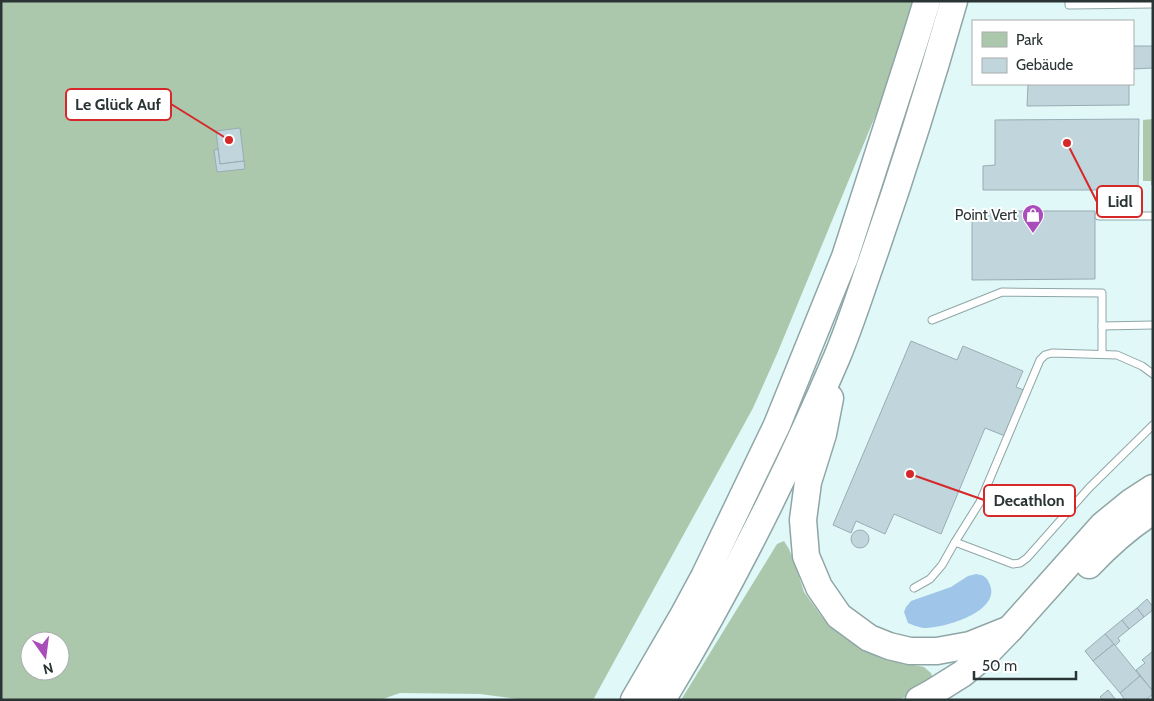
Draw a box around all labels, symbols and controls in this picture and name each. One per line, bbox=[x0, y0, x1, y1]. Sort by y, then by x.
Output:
legend bbox=[972, 20, 1134, 85]
text: Park bbox=[1016, 31, 1043, 49]
text: Gebäude bbox=[1016, 56, 1073, 74]
callout: Le Glück Auf bbox=[66, 89, 171, 120]
text: Le Glück Auf bbox=[75, 95, 161, 114]
callout: Lidl bbox=[1097, 186, 1142, 217]
text: Lidl bbox=[1107, 192, 1133, 211]
shop icon: Point Vert bbox=[1021, 203, 1045, 234]
place label: Point Vert bbox=[955, 206, 1017, 224]
callout: Decathlon bbox=[984, 485, 1075, 516]
text: Decathlon bbox=[993, 491, 1065, 510]
north arrow bbox=[20, 631, 70, 681]
scale bar bbox=[974, 648, 1076, 680]
text: 50 m bbox=[982, 657, 1017, 675]
text: N bbox=[41, 659, 55, 679]

